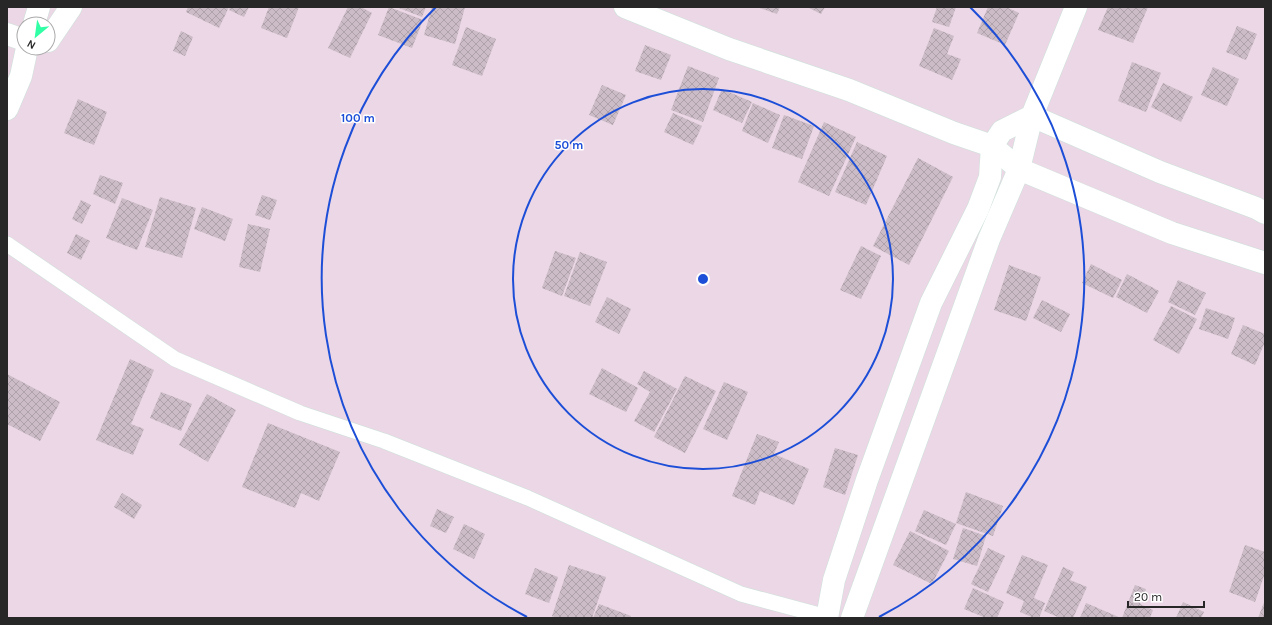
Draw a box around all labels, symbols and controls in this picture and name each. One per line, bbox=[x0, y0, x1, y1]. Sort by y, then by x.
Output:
north arrow bbox=[16, 16, 56, 56]
text: N bbox=[25, 37, 38, 52]
text: 100 m bbox=[341, 111, 375, 125]
text: 50 m bbox=[555, 138, 584, 152]
centre of rings bbox=[696, 272, 710, 286]
scale bar bbox=[1128, 583, 1204, 609]
text: 20 m bbox=[1134, 590, 1162, 604]

